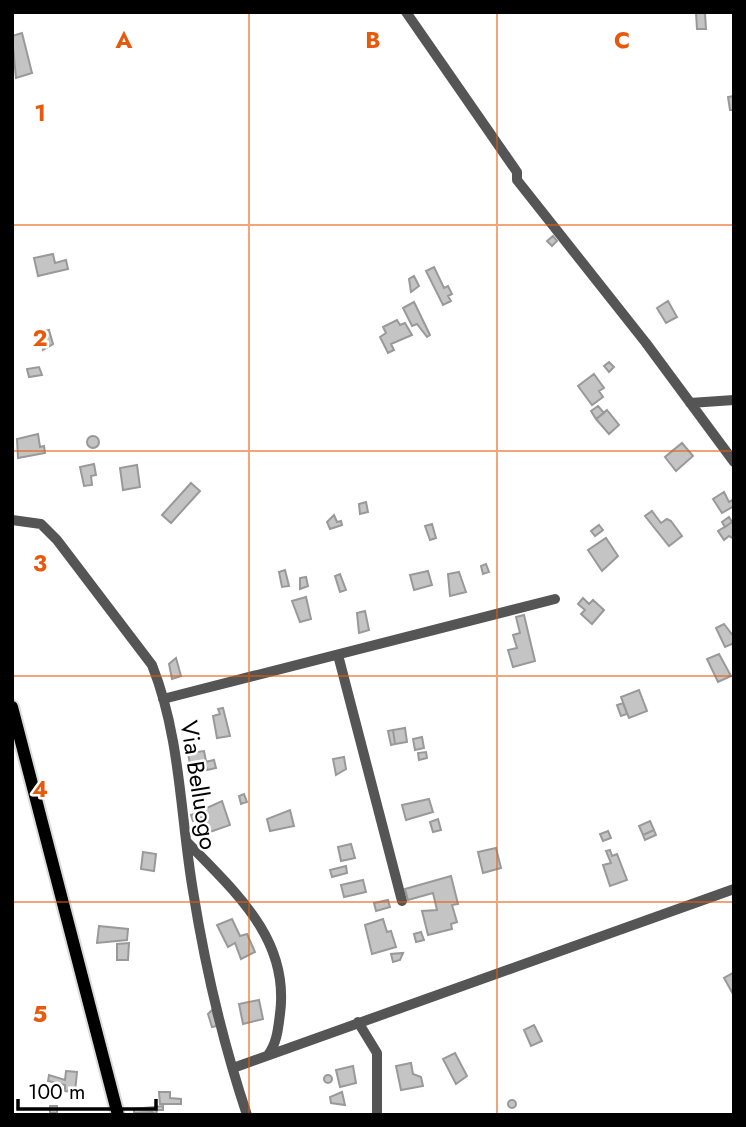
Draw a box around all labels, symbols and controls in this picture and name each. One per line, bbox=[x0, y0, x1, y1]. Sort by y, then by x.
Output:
text: A bbox=[115, 23, 133, 57]
text: B bbox=[365, 23, 381, 57]
text: C bbox=[614, 23, 630, 57]
text: 1 bbox=[34, 96, 46, 130]
text: 2 bbox=[32, 321, 48, 355]
text: 3 bbox=[33, 546, 47, 580]
street label: Via Belluogo bbox=[172, 718, 226, 852]
text: 4 bbox=[32, 772, 48, 806]
text: 5 bbox=[33, 997, 47, 1031]
scale bar bbox=[18, 1068, 156, 1112]
text: 100 m bbox=[28, 1077, 85, 1107]

